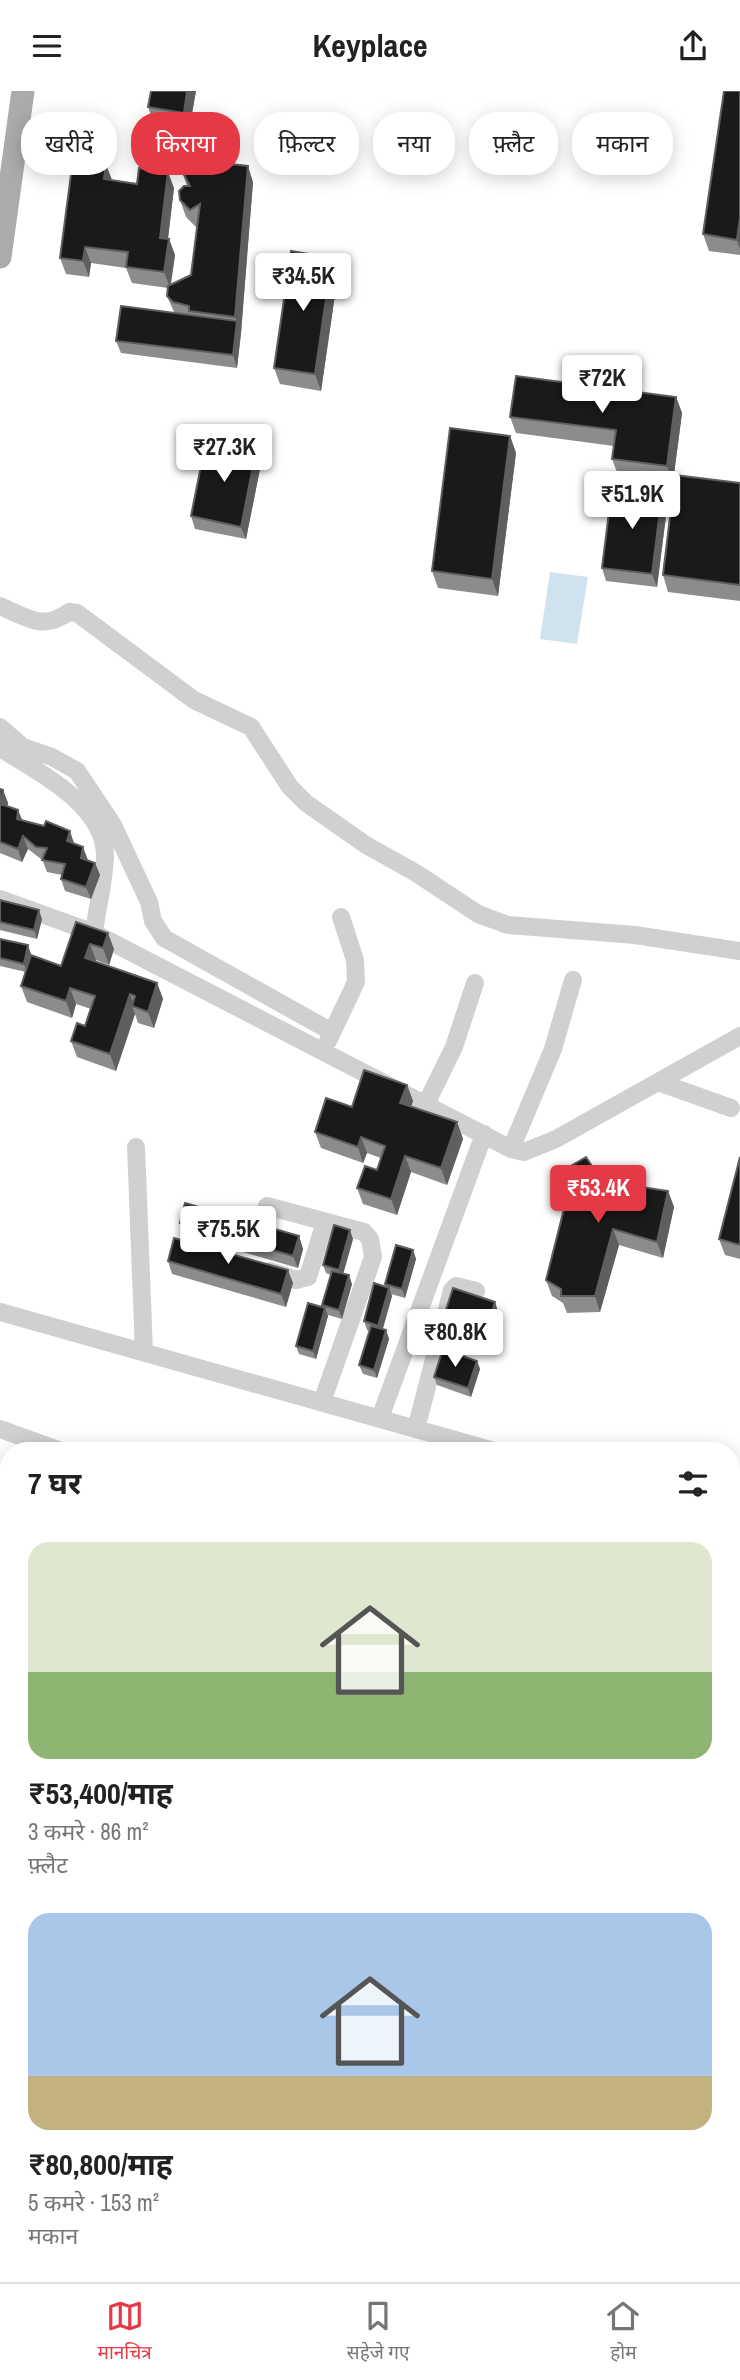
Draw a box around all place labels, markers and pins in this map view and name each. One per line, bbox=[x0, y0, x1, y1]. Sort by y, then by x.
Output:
pin: ₹34.5K bbox=[246, 253, 360, 313]
pin: ₹72K bbox=[561, 355, 643, 415]
pin: ₹27.3K bbox=[167, 425, 281, 484]
pin: ₹51.9K bbox=[575, 471, 689, 531]
pin: ₹53.4K bbox=[541, 1165, 655, 1225]
pin: ₹75.5K bbox=[171, 1207, 285, 1266]
pin: ₹80.8K bbox=[398, 1309, 512, 1369]

